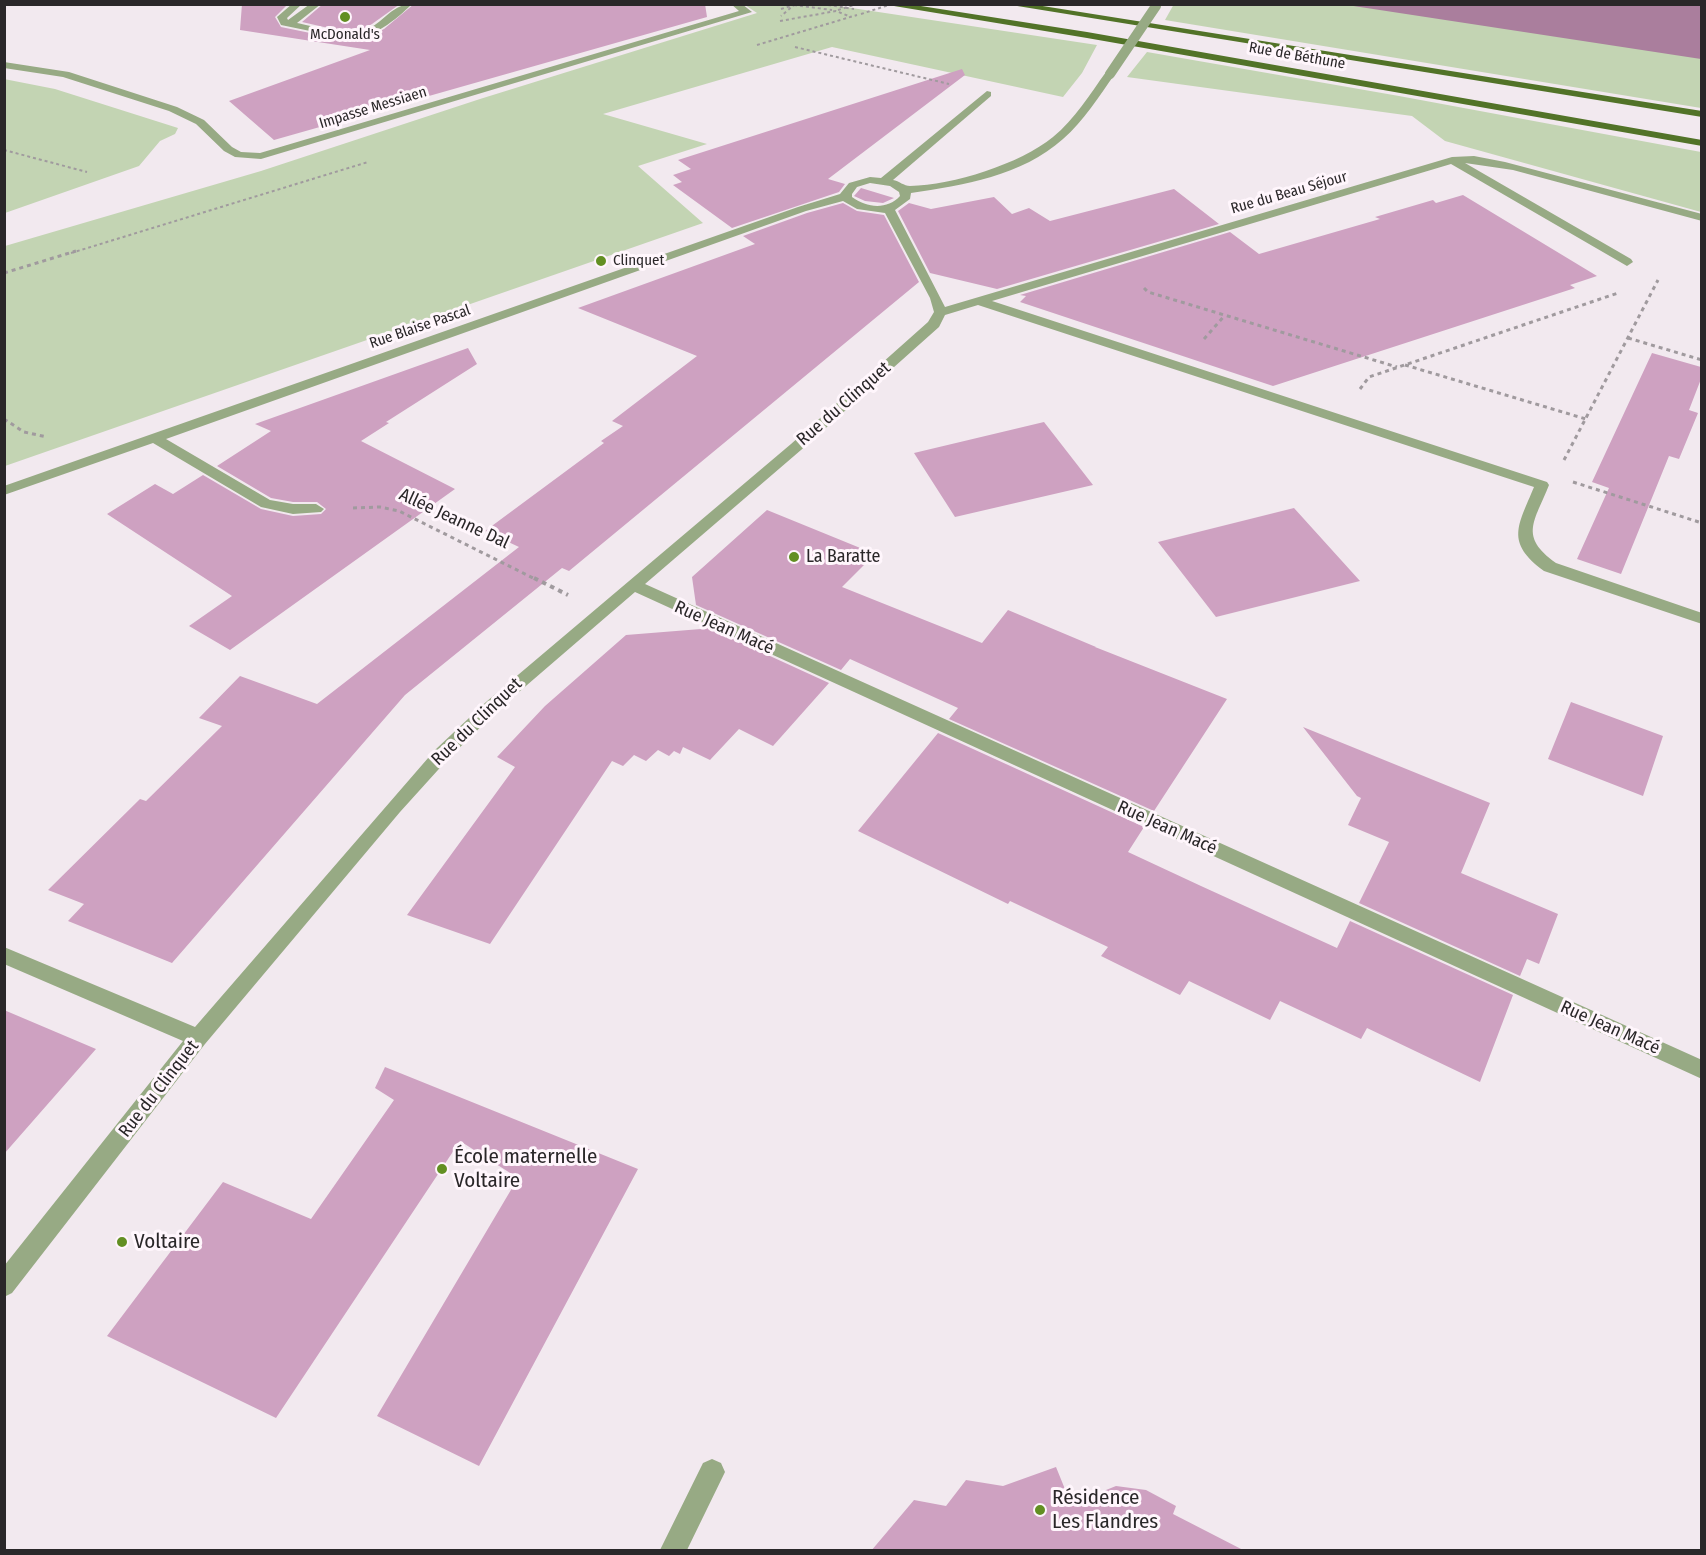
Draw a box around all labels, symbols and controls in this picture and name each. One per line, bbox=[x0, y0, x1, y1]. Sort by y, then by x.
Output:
marker: McDonald's bbox=[338, 10, 352, 24]
place label: McDonald's bbox=[310, 26, 380, 44]
street label: Rue de Béthune bbox=[1247, 39, 1347, 73]
street label: Impasse Messiaen bbox=[317, 83, 429, 133]
street label: Rue du Beau Séjour bbox=[1229, 168, 1349, 218]
place label: Clinquet bbox=[613, 252, 664, 270]
marker: Clinquet bbox=[594, 254, 608, 268]
street label: Rue Blaise Pascal bbox=[367, 301, 473, 353]
street label: Rue du Clinquet bbox=[793, 357, 895, 451]
street label: Allée Jeanne Dal bbox=[395, 484, 513, 554]
place label: La Baratte bbox=[806, 546, 881, 568]
marker: La Baratte bbox=[787, 550, 801, 564]
street label: Rue Jean Macé bbox=[671, 596, 777, 660]
street label: Rue du Clinquet bbox=[427, 674, 527, 770]
street label: Rue Jean Macé bbox=[1114, 796, 1220, 860]
street label: Rue Jean Macé bbox=[1557, 996, 1663, 1060]
street label: Rue du Clinquet bbox=[114, 1036, 204, 1142]
place label: École maternelle Voltaire bbox=[454, 1144, 597, 1194]
marker: École maternelle Voltaire bbox=[435, 1162, 449, 1176]
place label: Voltaire bbox=[134, 1229, 200, 1255]
marker: Voltaire bbox=[115, 1235, 129, 1249]
place label: Résidence Les Flandres bbox=[1052, 1485, 1158, 1535]
marker: Résidence Les Flandres bbox=[1033, 1503, 1047, 1517]

